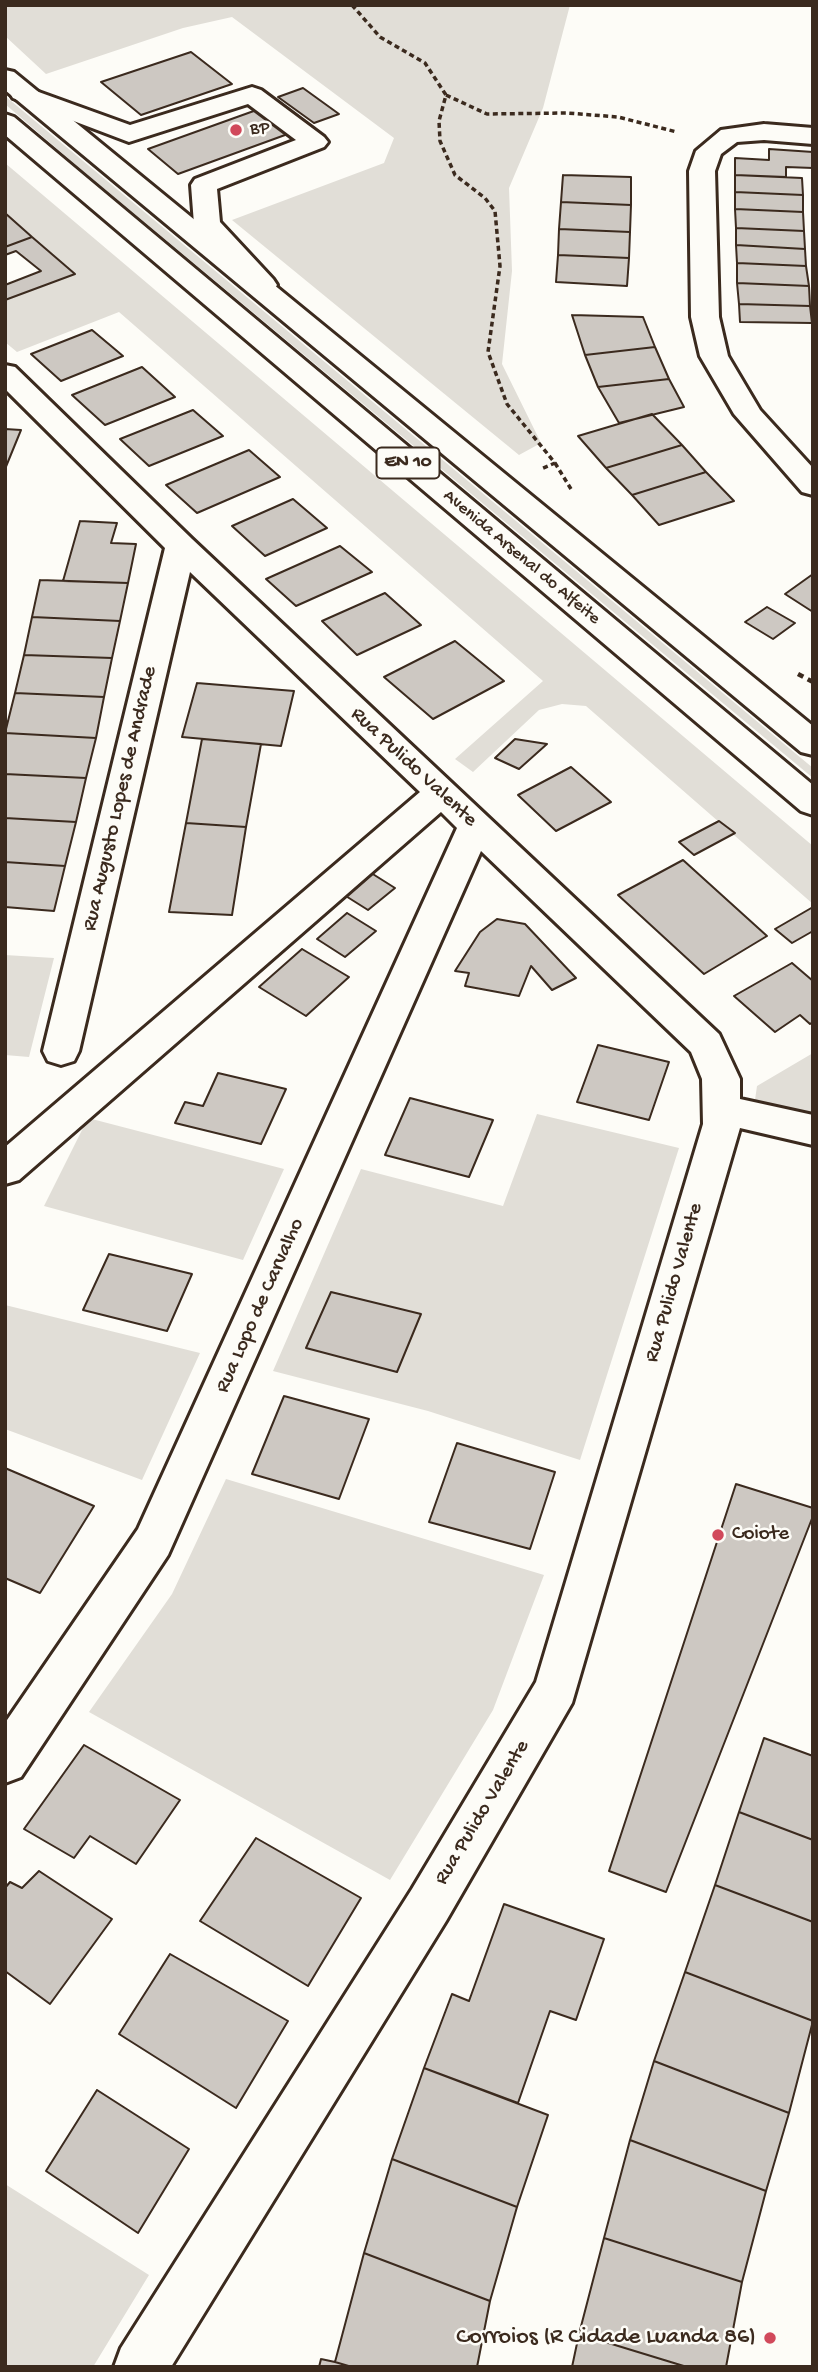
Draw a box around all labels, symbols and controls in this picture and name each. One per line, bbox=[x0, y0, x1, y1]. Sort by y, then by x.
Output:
place label: BP bbox=[250, 119, 269, 141]
marker: BP bbox=[228, 122, 244, 138]
road number: EN 10 bbox=[376, 447, 440, 478]
street label: Avenida Arsenal do Alfeite bbox=[438, 486, 604, 630]
street label: Rua Augusto Lopes de Andrade bbox=[78, 664, 164, 934]
street label: Rua Pulido Valente bbox=[344, 703, 482, 833]
street label: Rua Pulido Valente bbox=[640, 1200, 710, 1366]
street label: Rua Lopo de Carvalho bbox=[211, 1215, 311, 1397]
place label: Coiote bbox=[732, 1522, 789, 1548]
marker: Coiote bbox=[710, 1527, 726, 1543]
street label: Rua Pulido Valente bbox=[430, 1736, 536, 1890]
place label: Corroios (R Cidade Luanda 86) bbox=[456, 2324, 756, 2352]
marker: Corroios (R Cidade Luanda 86) bbox=[762, 2330, 778, 2346]

